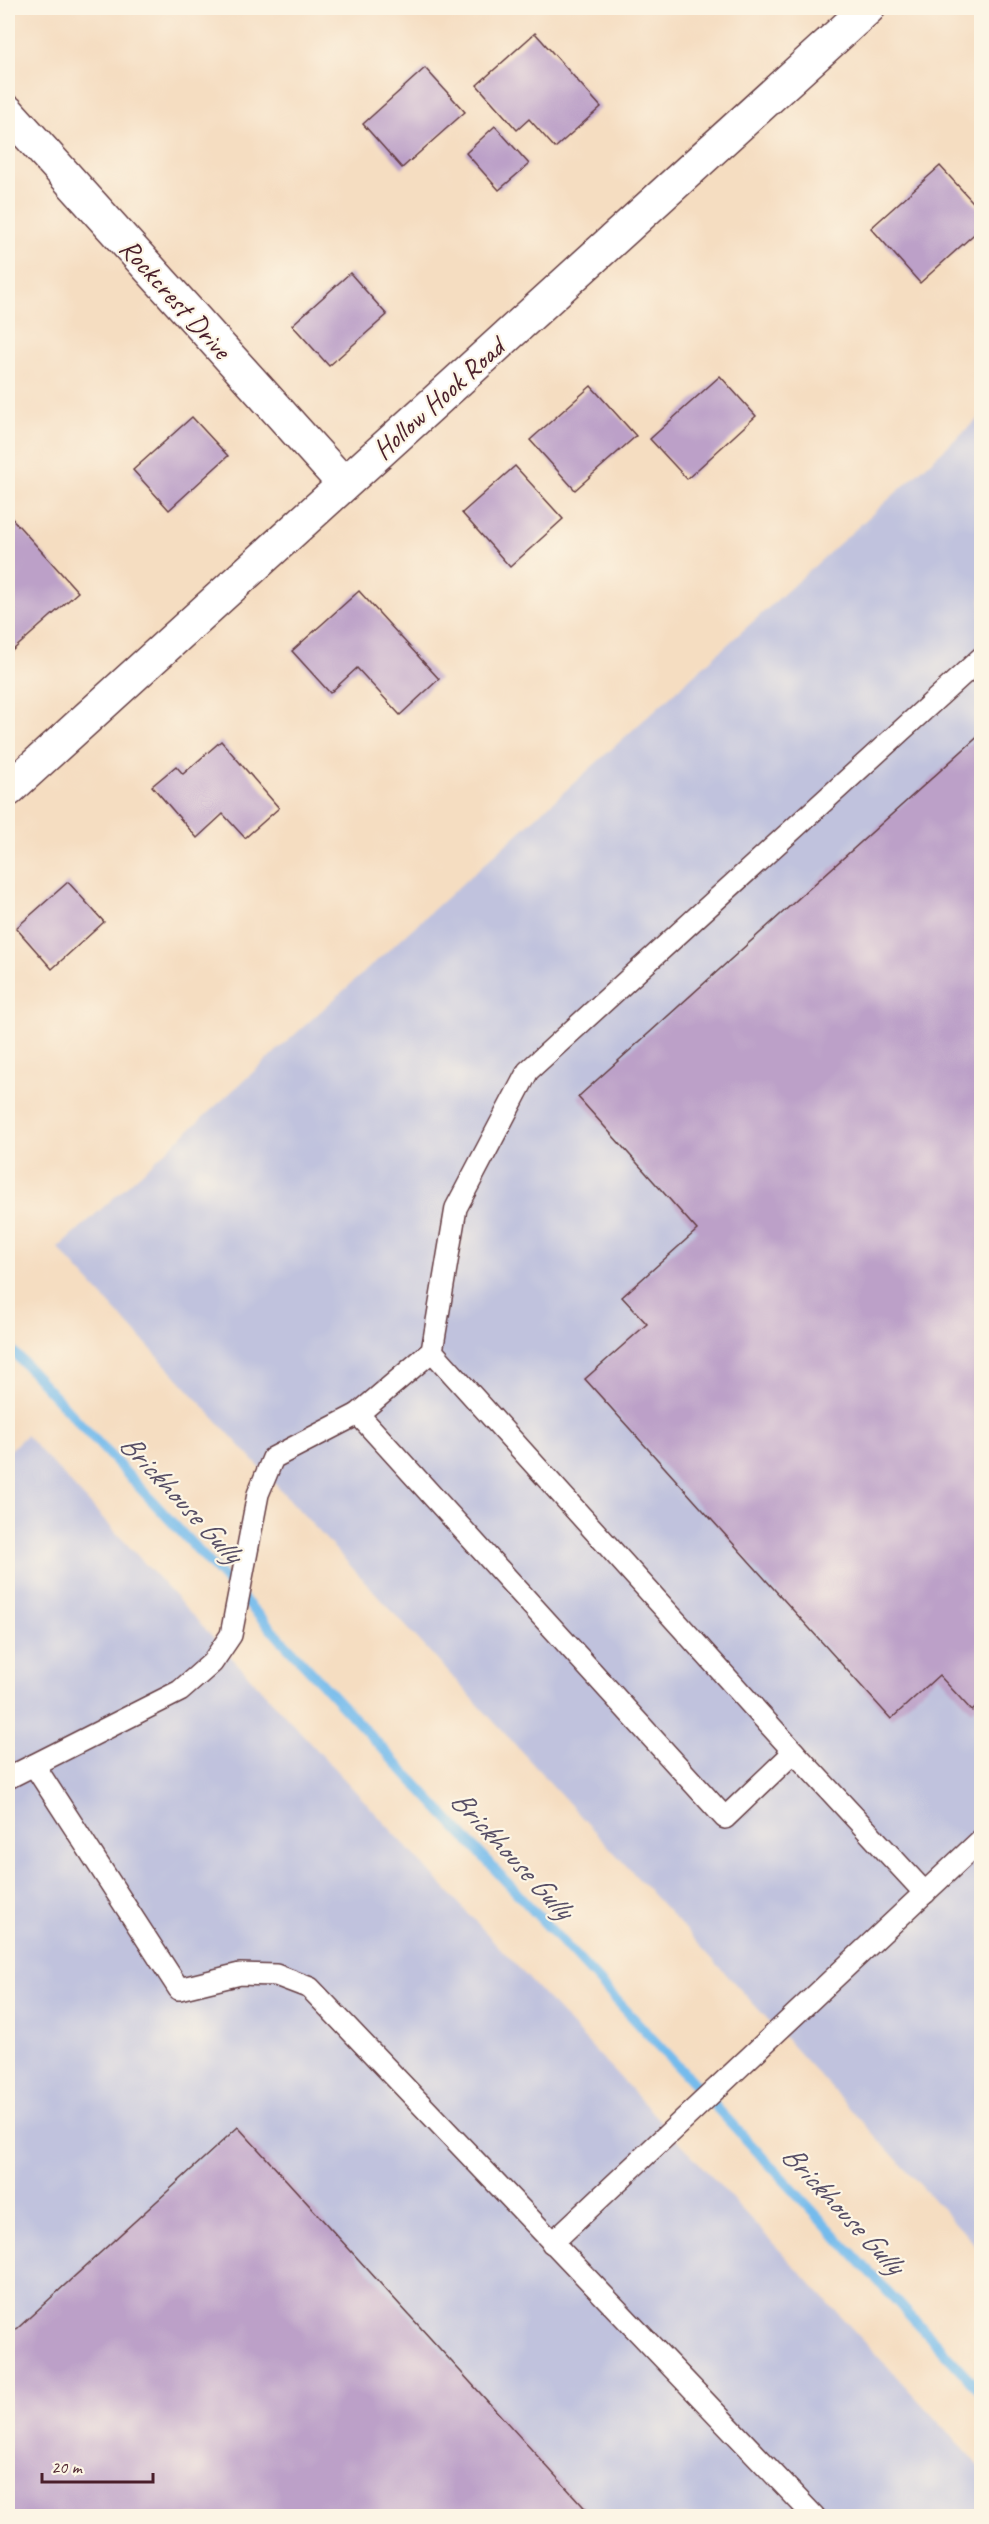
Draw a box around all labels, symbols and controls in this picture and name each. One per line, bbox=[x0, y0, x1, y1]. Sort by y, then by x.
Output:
street label: Rockcrest Drive bbox=[112, 231, 240, 367]
street label: Hollow Hook Road bbox=[365, 327, 514, 467]
water label: Brickhouse Gully bbox=[112, 1426, 254, 1574]
water label: Brickhouse Gully bbox=[443, 1782, 585, 1930]
water label: Brickhouse Gully bbox=[774, 2137, 916, 2285]
scale bar bbox=[42, 2446, 153, 2484]
text: 20 m bbox=[51, 2456, 84, 2478]

